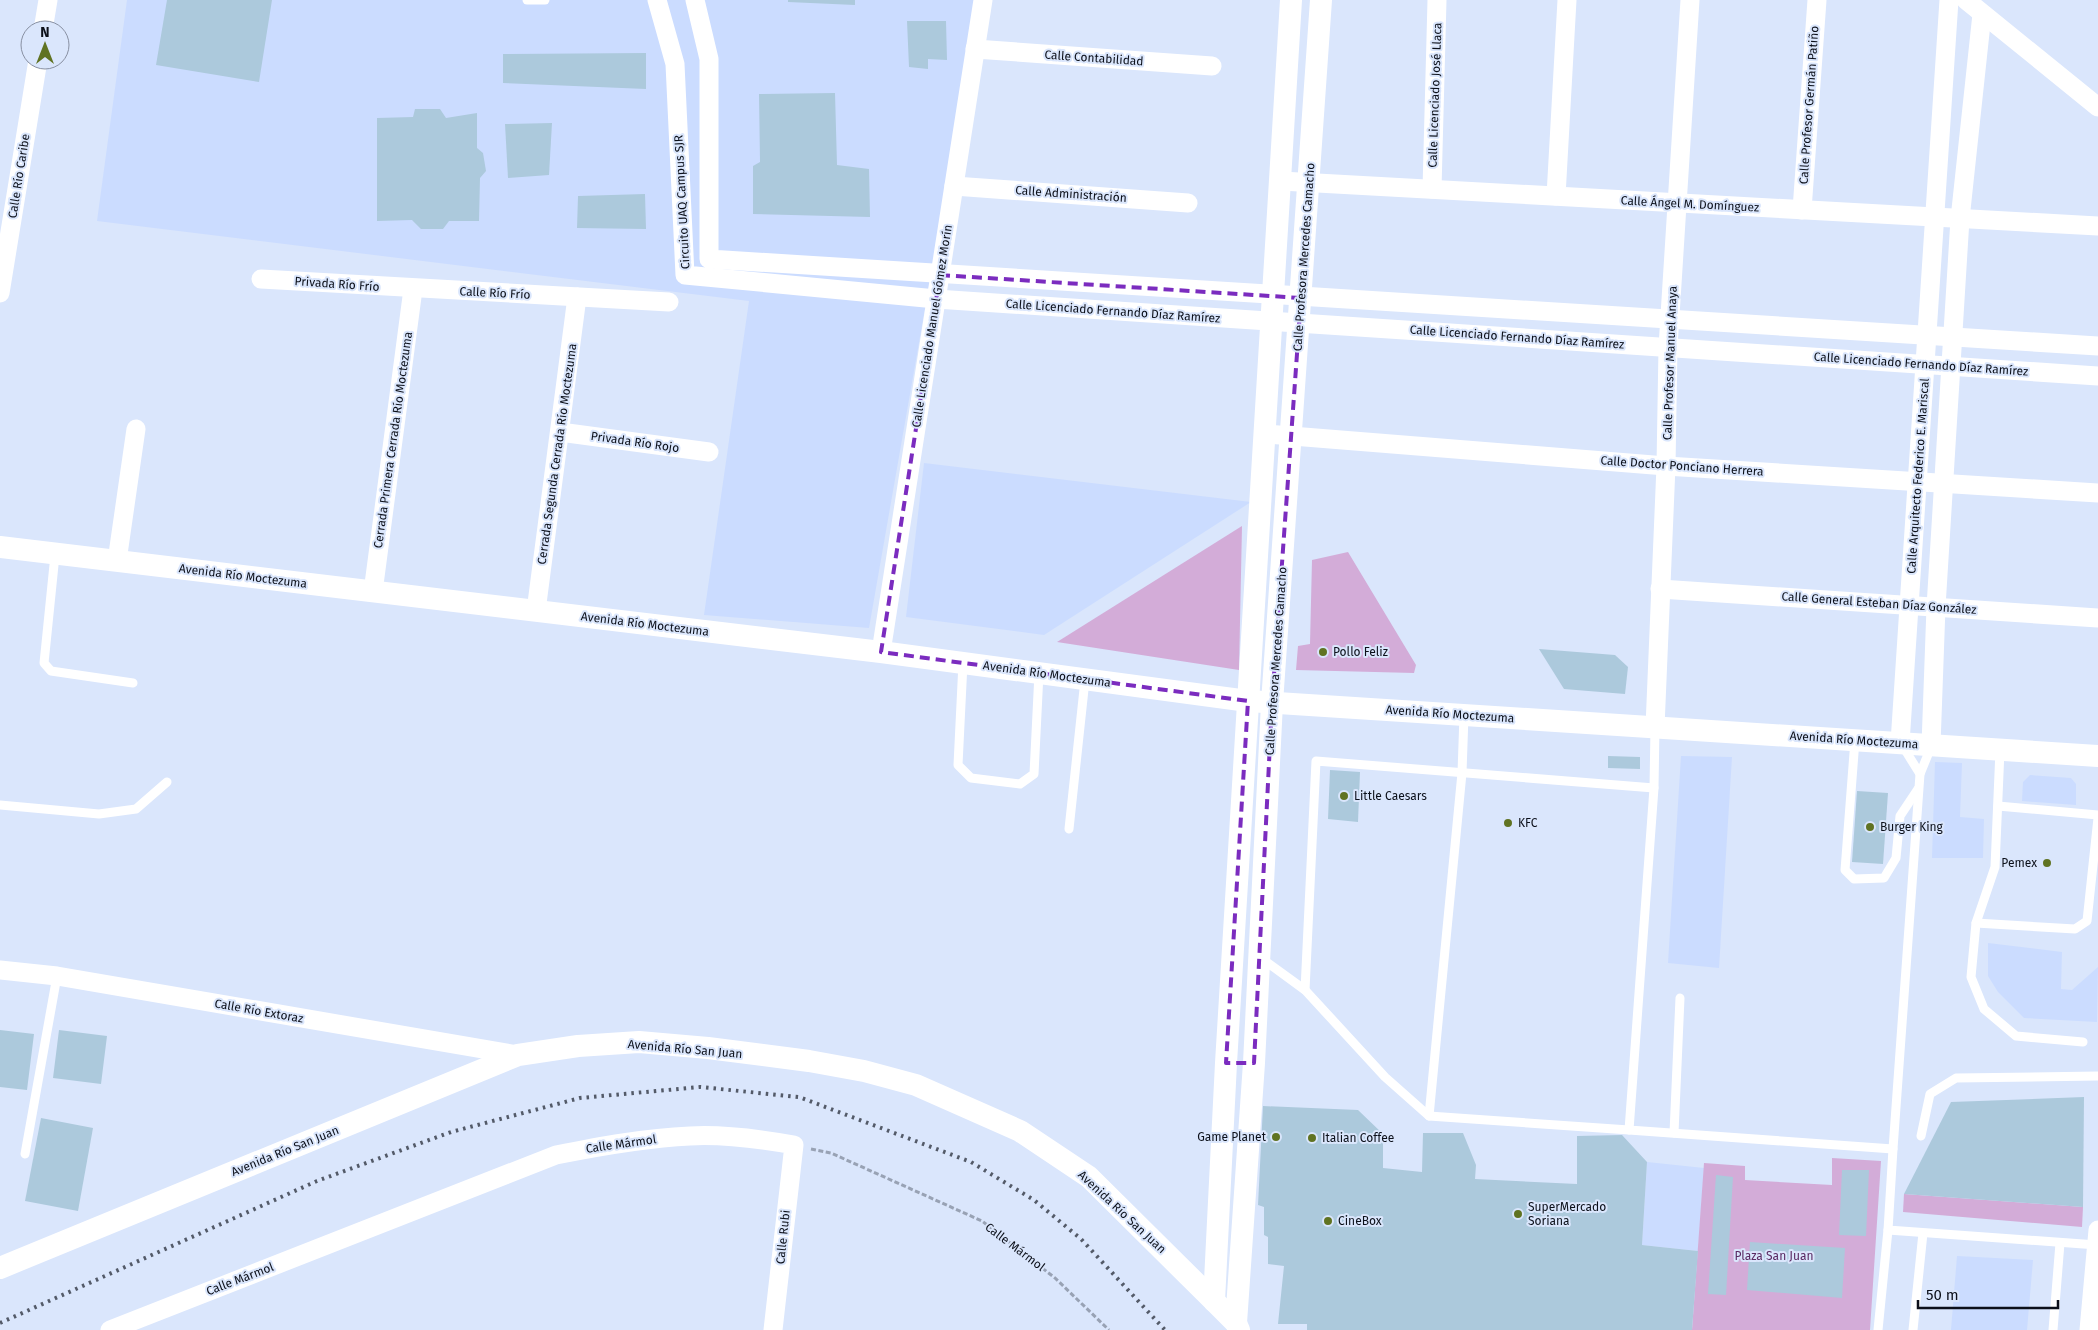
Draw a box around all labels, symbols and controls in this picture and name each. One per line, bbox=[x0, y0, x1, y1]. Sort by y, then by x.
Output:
north arrow bbox=[20, 20, 70, 70]
street label: Calle Licenciado José Llaca bbox=[1425, 22, 1445, 168]
text: N bbox=[40, 24, 50, 41]
street label: Calle Profesor Germán Patiño bbox=[1796, 25, 1822, 185]
street label: Calle Contabilidad bbox=[1044, 48, 1144, 68]
street label: Calle Río Caribe bbox=[5, 133, 33, 219]
street label: Circuito UAQ Campus SJR bbox=[671, 134, 693, 270]
street label: Calle Profesora Mercedes Camacho bbox=[1290, 162, 1318, 352]
street label: Calle Administración bbox=[1015, 183, 1127, 205]
street label: Calle Ángel M. Domínguez bbox=[1620, 192, 1760, 215]
street label: Calle Licenciado Manuel Gómez Morín bbox=[909, 223, 955, 429]
street label: Privada Río Frío bbox=[294, 274, 380, 294]
street label: Calle Río Frío bbox=[459, 284, 531, 302]
street label: Calle Profesor Manuel Anaya bbox=[1660, 286, 1680, 440]
street label: Calle Licenciado Fernando Díaz Ramírez bbox=[1005, 297, 1221, 325]
street label: Calle Licenciado Fernando Díaz Ramírez bbox=[1409, 323, 1625, 351]
street label: Cerrada Primera Cerrada Río Moctezuma bbox=[371, 331, 415, 549]
street label: Cerrada Segunda Cerrada Río Moctezuma bbox=[535, 343, 579, 565]
street label: Calle Licenciado Fernando Díaz Ramírez bbox=[1813, 350, 2029, 378]
street label: Calle Arquitecto Federico E. Mariscal bbox=[1904, 377, 1932, 574]
street label: Privada Río Rojo bbox=[590, 429, 680, 455]
street label: Calle Doctor Ponciano Herrera bbox=[1600, 453, 1764, 479]
street label: Avenida Río Moctezuma bbox=[178, 561, 308, 591]
street label: Calle Profesora Mercedes Camacho bbox=[1262, 566, 1290, 756]
street label: Calle General Esteban Díaz González bbox=[1781, 589, 1977, 617]
street label: Avenida Río Moctezuma bbox=[580, 609, 710, 639]
place label: Pollo Feliz bbox=[1333, 645, 1388, 659]
marker: Pollo Feliz bbox=[1317, 646, 1329, 658]
street label: Avenida Río Moctezuma bbox=[982, 658, 1112, 690]
street label: Avenida Río Moctezuma bbox=[1385, 703, 1515, 725]
street label: Avenida Río Moctezuma bbox=[1789, 729, 1919, 751]
place label: Little Caesars bbox=[1354, 789, 1427, 803]
marker: Little Caesars bbox=[1338, 790, 1350, 802]
place label: KFC bbox=[1518, 816, 1538, 830]
marker: KFC bbox=[1502, 817, 1514, 829]
place label: Burger King bbox=[1880, 820, 1944, 834]
marker: Burger King bbox=[1864, 821, 1876, 833]
place label: Pemex bbox=[2001, 856, 2037, 870]
marker: Pemex bbox=[2041, 857, 2053, 869]
street label: Calle Río Extoraz bbox=[214, 996, 304, 1026]
street label: Avenida Río San Juan bbox=[627, 1037, 743, 1061]
street label: Avenida Río San Juan bbox=[229, 1123, 341, 1179]
place label: Game Planet bbox=[1197, 1130, 1267, 1144]
marker: Game Planet bbox=[1270, 1131, 1282, 1143]
place label: Italian Coffee bbox=[1322, 1131, 1394, 1145]
street label: Calle Mármol bbox=[585, 1132, 658, 1156]
marker: Italian Coffee bbox=[1306, 1132, 1318, 1144]
street label: Avenida Río San Juan bbox=[1075, 1168, 1169, 1256]
place label: SuperMercado Soriana bbox=[1528, 1200, 1606, 1228]
marker: SuperMercado Soriana bbox=[1512, 1208, 1524, 1220]
street label: Calle Rubi bbox=[773, 1209, 793, 1265]
place label: CineBox bbox=[1338, 1214, 1382, 1228]
marker: CineBox bbox=[1322, 1215, 1334, 1227]
street label: Calle Mármol bbox=[982, 1220, 1048, 1274]
park label: Plaza San Juan bbox=[1734, 1249, 1814, 1263]
street label: Calle Mármol bbox=[204, 1260, 276, 1298]
scale bar bbox=[1918, 1278, 2058, 1310]
text: 50 m bbox=[1926, 1286, 1959, 1304]

